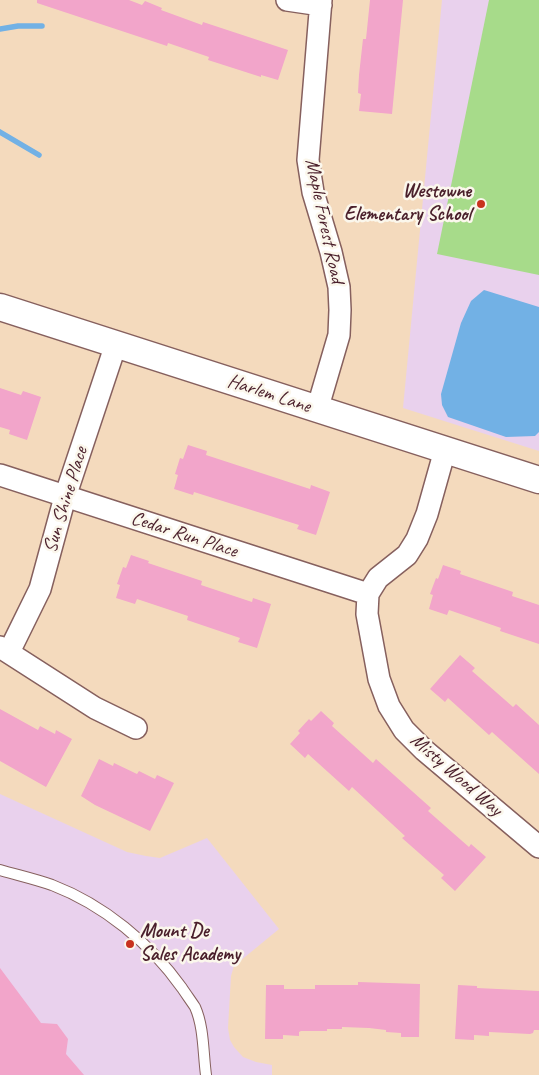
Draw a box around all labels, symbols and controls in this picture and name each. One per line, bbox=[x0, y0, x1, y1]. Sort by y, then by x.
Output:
street label: Maple Forest Road bbox=[299, 157, 349, 285]
place label: Westowne Elementary School bbox=[344, 180, 471, 227]
marker: Westowne Elementary School bbox=[475, 198, 487, 210]
street label: Harlem Lane bbox=[224, 369, 314, 419]
street label: Sun Shine Place bbox=[39, 444, 93, 556]
street label: Cedar Run Place bbox=[128, 507, 240, 563]
street label: Misty Wood Way bbox=[405, 728, 507, 822]
place label: Mount De Sales Academy bbox=[140, 920, 240, 967]
marker: Mount De Sales Academy bbox=[124, 938, 136, 950]

